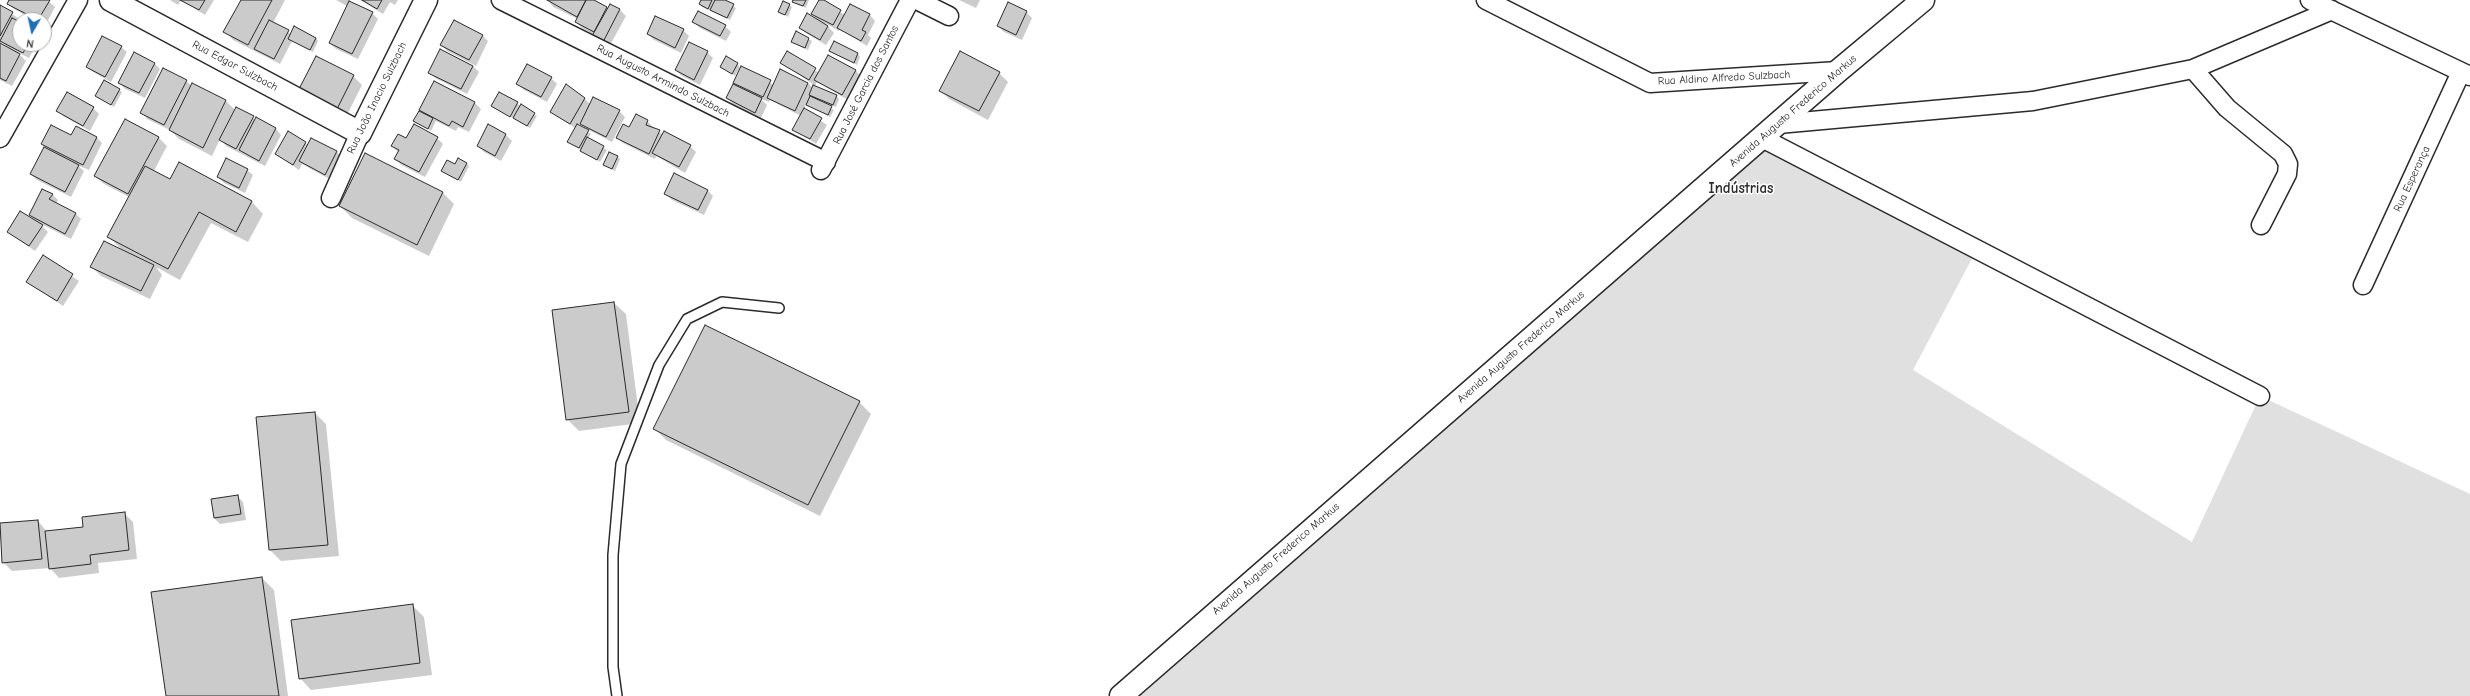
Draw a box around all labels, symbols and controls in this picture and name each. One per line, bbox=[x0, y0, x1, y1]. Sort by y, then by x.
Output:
north arrow bbox=[12, 12, 52, 52]
street label: Rua José Garcia dos Santos bbox=[830, 23, 902, 147]
text: N bbox=[26, 36, 35, 50]
street label: Rua Edgar Sulzbach bbox=[190, 38, 280, 94]
street label: Rua João Inacio Sulzbach bbox=[344, 40, 410, 156]
street label: Rua Augusto Armindo Sulzbach bbox=[594, 42, 732, 120]
street label: Avenida Augusto Frederico Markus bbox=[1727, 52, 1859, 170]
street label: Rua Aldino Alfredo Sulzbach bbox=[1657, 68, 1791, 88]
street label: Rua Esperança bbox=[2391, 144, 2433, 214]
district label: Indústrias bbox=[1709, 180, 1773, 198]
street label: Avenida Augusto Frederico Markus bbox=[1455, 288, 1587, 406]
street label: Avenida Augusto Frederico Markus bbox=[1210, 500, 1342, 618]

